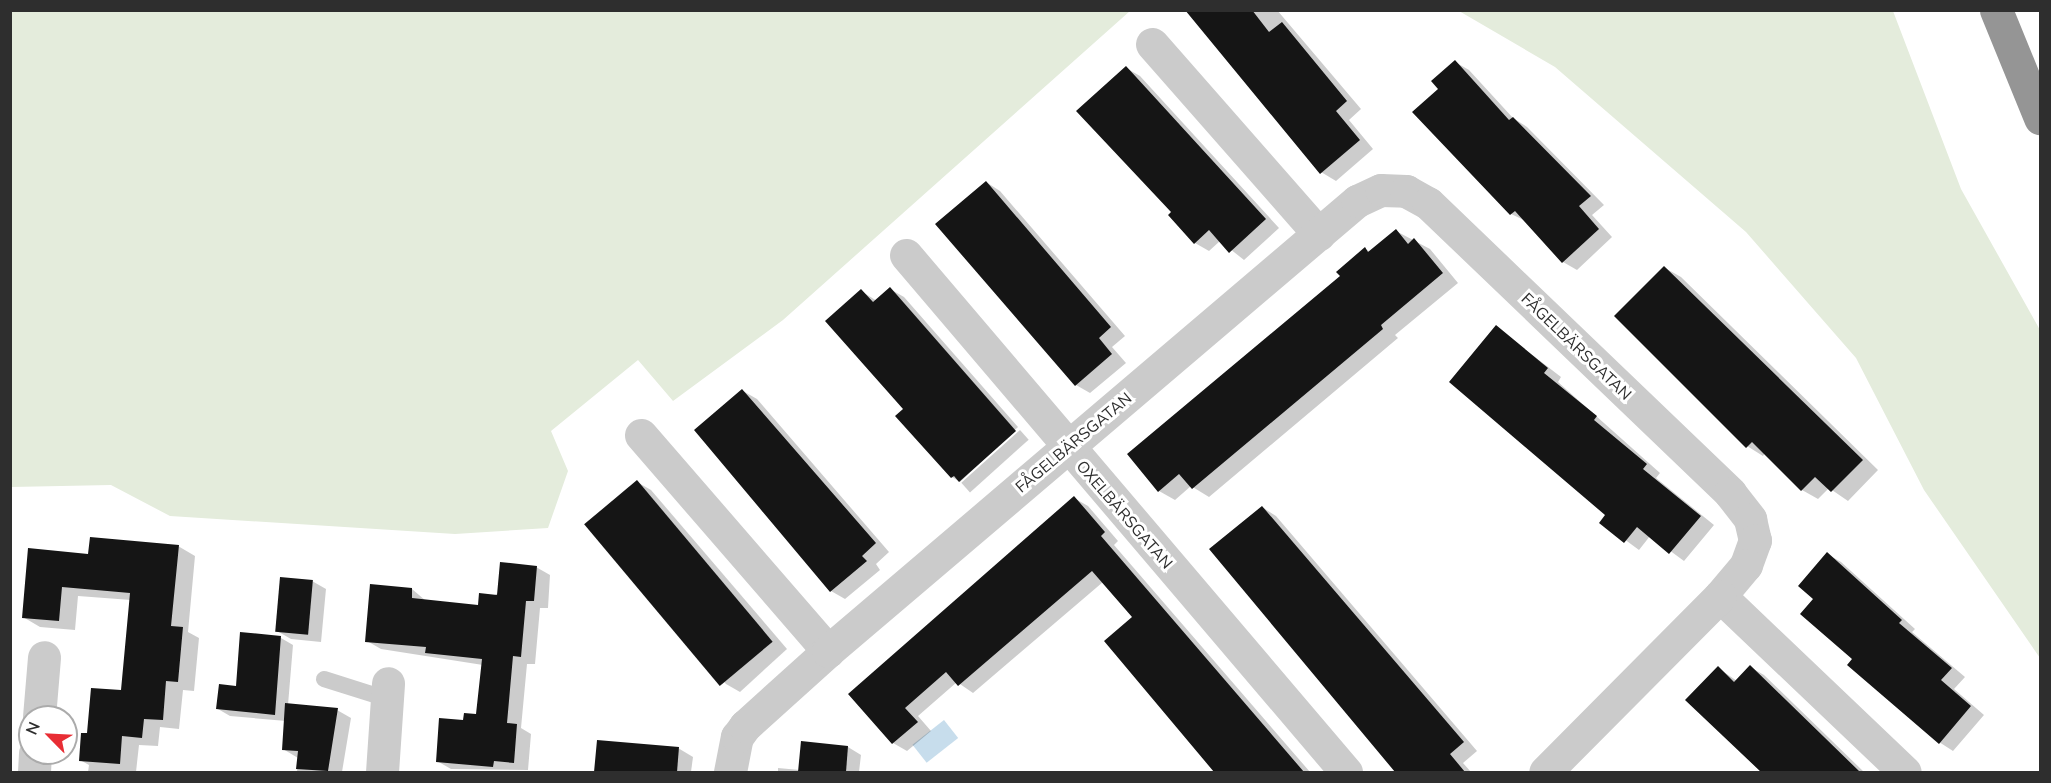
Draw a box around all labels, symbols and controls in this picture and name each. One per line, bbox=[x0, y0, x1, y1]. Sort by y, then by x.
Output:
street label: FÅGELBÄRSGATAN bbox=[1517, 289, 1635, 405]
street label: FÅGELBÄRSGATAN bbox=[1012, 389, 1136, 497]
street label: OXELBÄRSGATAN bbox=[1072, 457, 1176, 573]
north arrow bbox=[18, 705, 78, 765]
text: N bbox=[21, 719, 46, 738]

